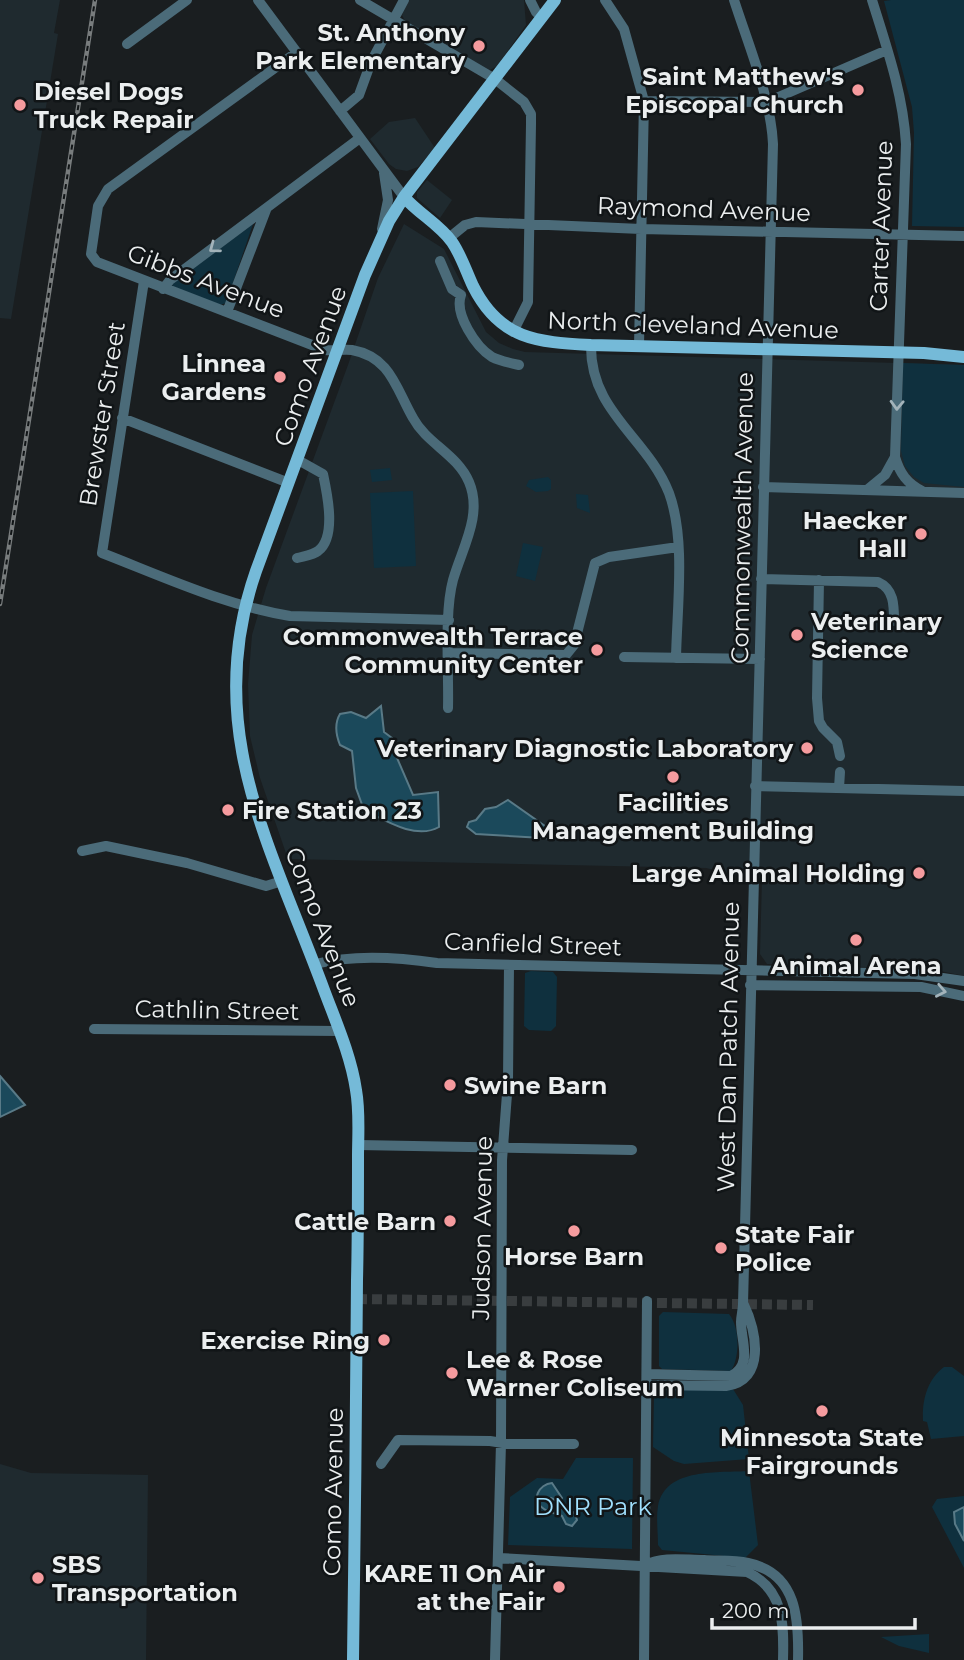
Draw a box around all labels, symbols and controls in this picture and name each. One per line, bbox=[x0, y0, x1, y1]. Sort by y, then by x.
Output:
place label: St. Anthony Park Elementary bbox=[255, 18, 466, 75]
marker: St. Anthony Park Elementary bbox=[471, 38, 487, 54]
place label: Saint Matthew's Episcopal Church bbox=[625, 62, 844, 119]
place label: Diesel Dogs Truck Repair bbox=[34, 77, 194, 134]
marker: Saint Matthew's Episcopal Church bbox=[850, 82, 866, 98]
marker: Diesel Dogs Truck Repair bbox=[12, 97, 28, 113]
street label: Carter Avenue bbox=[864, 140, 898, 312]
street label: Raymond Avenue bbox=[597, 191, 811, 227]
street label: Gibbs Avenue bbox=[123, 238, 289, 324]
one-way arrow bbox=[209, 239, 222, 252]
street label: Como Avenue bbox=[267, 282, 353, 450]
street label: North Cleveland Avenue bbox=[547, 305, 839, 345]
street label: Brewster Street bbox=[73, 319, 131, 508]
place label: Linnea Gardens bbox=[161, 349, 266, 406]
marker: Linnea Gardens bbox=[272, 369, 288, 385]
street label: Commonwealth Avenue bbox=[725, 372, 759, 664]
one-way arrow bbox=[890, 400, 905, 411]
place label: Haecker Hall bbox=[803, 506, 907, 563]
marker: Haecker Hall bbox=[913, 526, 929, 542]
place label: Veterinary Science bbox=[810, 607, 942, 664]
place label: Commonwealth Terrace Community Center bbox=[283, 622, 583, 679]
marker: Veterinary Science bbox=[789, 627, 805, 643]
marker: Commonwealth Terrace Community Center bbox=[589, 642, 605, 658]
place label: Veterinary Diagnostic Laboratory bbox=[376, 734, 794, 763]
marker: Veterinary Diagnostic Laboratory bbox=[799, 740, 815, 756]
marker: Facilities Management Building bbox=[665, 769, 681, 785]
place label: Facilities Management Building bbox=[532, 788, 814, 845]
place label: Fire Station 23 bbox=[242, 796, 422, 825]
marker: Fire Station 23 bbox=[220, 802, 236, 818]
street label: Como Avenue bbox=[279, 843, 367, 1011]
place label: Large Animal Holding bbox=[631, 859, 905, 888]
marker: Large Animal Holding bbox=[911, 865, 927, 881]
street label: West Dan Patch Avenue bbox=[711, 901, 745, 1193]
street label: Canfield Street bbox=[444, 926, 623, 962]
marker: Animal Arena bbox=[848, 932, 864, 948]
place label: Animal Arena bbox=[769, 951, 942, 980]
one-way arrow bbox=[935, 982, 947, 997]
street label: Cathlin Street bbox=[134, 994, 300, 1026]
place label: Swine Barn bbox=[464, 1071, 607, 1100]
marker: Swine Barn bbox=[442, 1077, 458, 1093]
street label: Judson Avenue bbox=[466, 1136, 498, 1321]
place label: Cattle Barn bbox=[294, 1207, 436, 1236]
marker: Cattle Barn bbox=[442, 1213, 458, 1229]
place label: State Fair Police bbox=[735, 1220, 854, 1277]
marker: Horse Barn bbox=[566, 1223, 582, 1239]
marker: State Fair Police bbox=[713, 1240, 729, 1256]
place label: Horse Barn bbox=[504, 1242, 644, 1271]
place label: Exercise Ring bbox=[201, 1326, 370, 1355]
marker: Exercise Ring bbox=[376, 1332, 392, 1348]
place label: Lee & Rose Warner Coliseum bbox=[466, 1345, 683, 1402]
marker: Lee & Rose Warner Coliseum bbox=[444, 1365, 460, 1381]
marker: Minnesota State Fairgrounds bbox=[814, 1403, 830, 1419]
street label: Como Avenue bbox=[317, 1407, 349, 1577]
place label: Minnesota State Fairgrounds bbox=[720, 1423, 924, 1480]
park label: DNR Park bbox=[534, 1492, 653, 1521]
place label: SBS Transportation bbox=[52, 1550, 238, 1607]
place label: KARE 11 On Air at the Fair bbox=[364, 1559, 545, 1616]
marker: SBS Transportation bbox=[30, 1570, 46, 1586]
marker: KARE 11 On Air at the Fair bbox=[551, 1579, 567, 1595]
scale bar bbox=[712, 1586, 915, 1630]
text: 200 m bbox=[722, 1598, 789, 1623]

